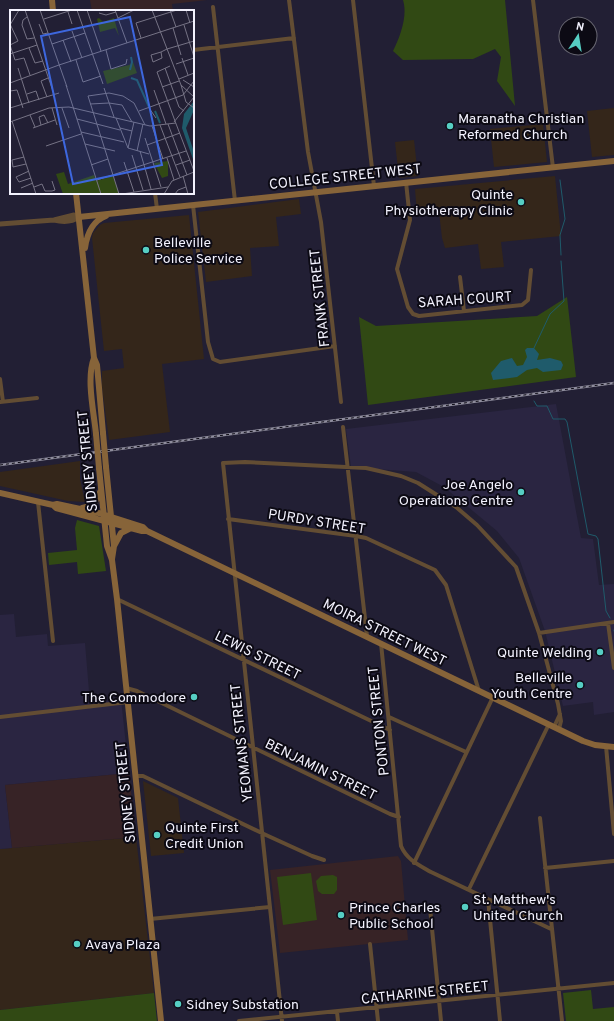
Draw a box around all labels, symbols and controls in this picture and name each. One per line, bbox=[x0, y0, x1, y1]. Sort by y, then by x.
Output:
inset map bbox=[10, 10, 194, 194]
north arrow bbox=[558, 16, 598, 56]
text: N bbox=[575, 20, 585, 35]
place label: Maranatha Christian Reformed Church bbox=[458, 111, 584, 144]
marker: Maranatha Christian Reformed Church bbox=[445, 121, 455, 131]
street label: COLLEGE STREET WEST bbox=[268, 161, 422, 194]
place label: Quinte Physiotherapy Clinic bbox=[385, 187, 513, 220]
marker: Quinte Physiotherapy Clinic bbox=[516, 197, 526, 207]
place label: Belleville Police Service bbox=[154, 235, 243, 268]
marker: Belleville Police Service bbox=[141, 245, 151, 255]
street label: FRANK STREET bbox=[307, 248, 334, 348]
street label: SARAH COURT bbox=[417, 289, 513, 312]
street label: SIDNEY STREET bbox=[75, 409, 102, 512]
place label: Joe Angelo Operations Centre bbox=[399, 477, 513, 510]
marker: Joe Angelo Operations Centre bbox=[516, 487, 526, 497]
street label: PURDY STREET bbox=[267, 506, 367, 539]
street label: MOIRA STREET WEST bbox=[320, 596, 449, 671]
street label: LEWIS STREET bbox=[211, 628, 303, 685]
place label: Quinte Welding bbox=[497, 645, 592, 662]
marker: Quinte Welding bbox=[595, 647, 605, 657]
street label: PONTON STREET bbox=[365, 665, 394, 776]
place label: Belleville Youth Centre bbox=[491, 670, 572, 703]
marker: Belleville Youth Centre bbox=[575, 680, 585, 690]
street label: YEOMANS STREET bbox=[228, 683, 257, 803]
place label: The Commodore bbox=[82, 690, 186, 707]
marker: The Commodore bbox=[189, 692, 199, 702]
street label: BENJAMIN STREET bbox=[262, 736, 379, 805]
street label: SIDNEY STREET bbox=[113, 740, 140, 843]
place label: Quinte First Credit Union bbox=[165, 820, 244, 853]
marker: Quinte First Credit Union bbox=[152, 830, 162, 840]
place label: St. Matthew's United Church bbox=[473, 892, 563, 925]
place label: Prince Charles Public School bbox=[349, 900, 440, 933]
marker: St. Matthew's United Church bbox=[460, 902, 470, 912]
marker: Prince Charles Public School bbox=[336, 910, 346, 920]
place label: Avaya Plaza bbox=[85, 937, 160, 954]
marker: Avaya Plaza bbox=[72, 939, 82, 949]
street label: CATHARINE STREET bbox=[360, 978, 490, 1009]
place label: Sidney Substation bbox=[186, 997, 299, 1014]
marker: Sidney Substation bbox=[173, 999, 183, 1009]

